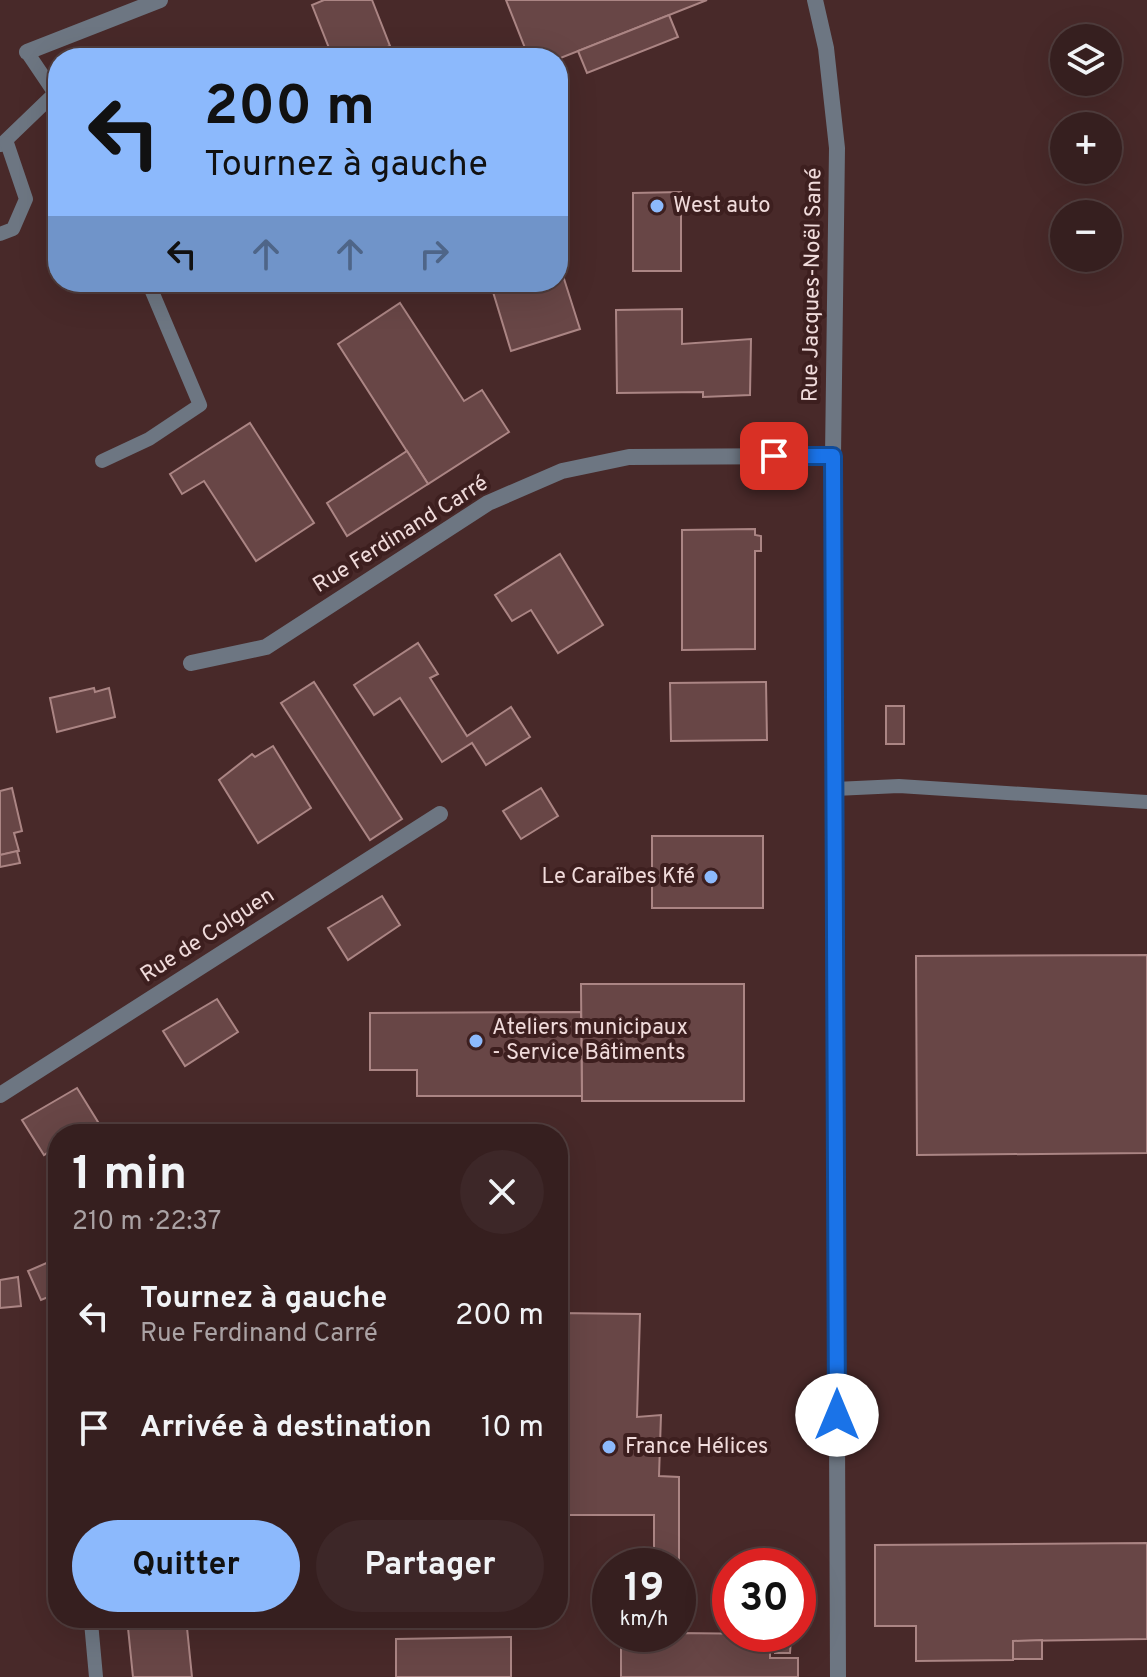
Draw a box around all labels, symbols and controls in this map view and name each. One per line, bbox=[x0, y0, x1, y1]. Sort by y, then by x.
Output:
map controls bbox=[1050, 24, 1122, 272]
button: layers bbox=[1050, 24, 1122, 96]
text: 200 m bbox=[204, 74, 375, 144]
icon: left bbox=[72, 80, 176, 184]
button: + bbox=[1050, 112, 1122, 184]
text: Tournez à gauche bbox=[204, 143, 488, 189]
street label: Rue Jacques-Noël Sané bbox=[797, 168, 829, 402]
place label: West auto bbox=[673, 193, 771, 220]
marker: West auto bbox=[648, 197, 666, 215]
button: − bbox=[1050, 200, 1122, 272]
icon: left bbox=[160, 232, 204, 276]
icon: ahead bbox=[244, 232, 288, 276]
icon: ahead bbox=[328, 232, 372, 276]
icon: right bbox=[412, 232, 456, 276]
pin bbox=[740, 422, 808, 490]
icon: arrive bbox=[752, 434, 796, 478]
street label: Rue Ferdinand Carré bbox=[309, 470, 493, 600]
place label: Le Caraïbes Kfé bbox=[542, 864, 695, 891]
marker: Le Caraïbes Kfé bbox=[702, 868, 720, 886]
street label: Rue de Colguen bbox=[136, 883, 280, 989]
place label: Ateliers municipaux - Service Bâtiments bbox=[492, 1015, 688, 1067]
marker: Ateliers municipaux - Service Bâtiments bbox=[467, 1032, 485, 1050]
text: 1 min bbox=[72, 1146, 187, 1206]
button: close bbox=[460, 1150, 544, 1234]
text: 210 m · 22:37 bbox=[72, 1206, 221, 1239]
text: Tournez à gauche bbox=[140, 1281, 387, 1318]
icon: left bbox=[72, 1294, 116, 1338]
text: 200 m bbox=[455, 1298, 544, 1335]
text: Rue Ferdinand Carré bbox=[140, 1318, 378, 1351]
position arrow bbox=[795, 1373, 879, 1457]
icon: arrive bbox=[72, 1406, 116, 1450]
text: Arrivée à destination bbox=[140, 1410, 432, 1447]
text: 10 m bbox=[481, 1410, 544, 1447]
place label: France Hélices bbox=[625, 1434, 768, 1461]
marker: France Hélices bbox=[600, 1438, 618, 1456]
button: Quitter bbox=[72, 1520, 300, 1612]
button: Partager bbox=[316, 1520, 544, 1612]
speed limit sign: 30 bbox=[712, 1548, 816, 1652]
text: 19 bbox=[624, 1565, 664, 1615]
text: km/h bbox=[620, 1607, 668, 1633]

